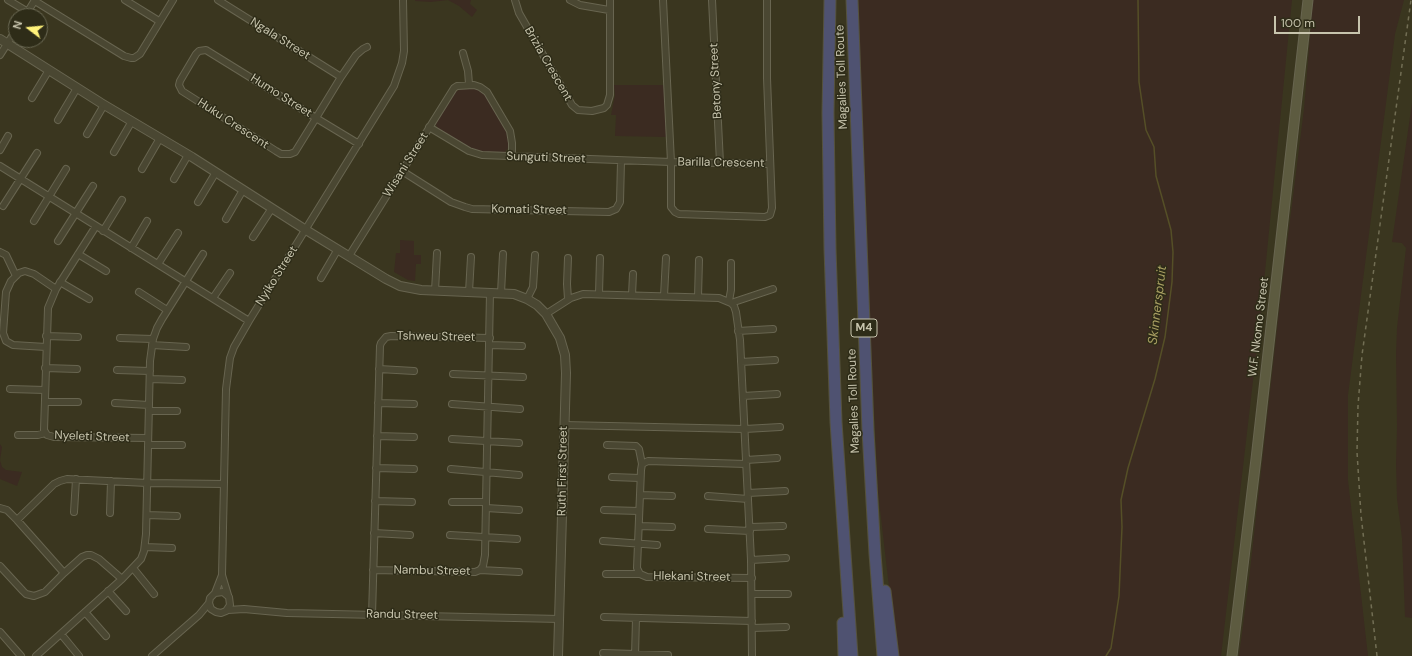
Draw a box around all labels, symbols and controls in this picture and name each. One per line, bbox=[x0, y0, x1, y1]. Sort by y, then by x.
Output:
north arrow bbox=[8, 8, 48, 48]
scale bar bbox=[1276, 8, 1362, 34]
street label: Ngala Street bbox=[247, 15, 313, 63]
text: 100 m bbox=[1281, 15, 1315, 31]
text: N bbox=[10, 19, 25, 31]
street label: Brizia Crescent bbox=[521, 24, 575, 104]
street label: Magalies Toll Route bbox=[833, 24, 851, 130]
street label: Betony Street bbox=[707, 43, 725, 119]
street label: Humo Street bbox=[247, 71, 315, 121]
street label: Huku Crescent bbox=[195, 96, 271, 152]
street label: Wisani Street bbox=[380, 130, 432, 200]
street label: Sunguti Street bbox=[506, 149, 586, 167]
street label: Barilla Crescent bbox=[677, 155, 765, 171]
street label: Komati Street bbox=[491, 202, 567, 218]
street label: Nyiko Street bbox=[253, 243, 301, 309]
water label: Skinnerspruit bbox=[1145, 265, 1171, 345]
street label: W.F. Nkomo Street bbox=[1246, 276, 1272, 378]
road number: M4 bbox=[851, 319, 877, 337]
street label: Tshweu Street bbox=[397, 329, 475, 345]
street label: Magalies Toll Route bbox=[845, 348, 863, 454]
street label: Ruth First Street bbox=[555, 426, 571, 516]
street label: Nyeleti Street bbox=[54, 428, 130, 446]
street label: Nambu Street bbox=[393, 563, 471, 579]
street label: Hlekani Street bbox=[653, 569, 731, 585]
street label: Randu Street bbox=[366, 607, 438, 623]

